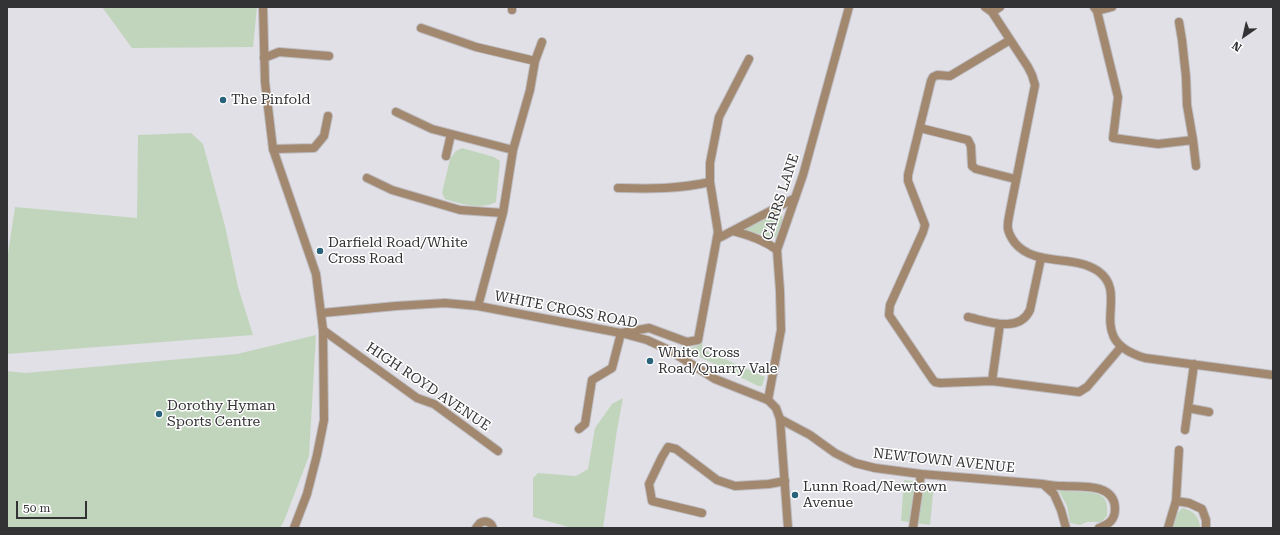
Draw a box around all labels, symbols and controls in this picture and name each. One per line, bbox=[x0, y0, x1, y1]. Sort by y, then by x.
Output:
north arrow bbox=[1224, 16, 1264, 56]
text: N bbox=[1230, 39, 1244, 54]
place label: The Pinfold bbox=[231, 92, 310, 108]
marker: The Pinfold bbox=[218, 95, 228, 105]
street label: CARRS LANE bbox=[759, 151, 803, 243]
place label: Darfield Road/White Cross Road bbox=[328, 235, 468, 268]
marker: Darfield Road/White Cross Road bbox=[315, 246, 325, 256]
street label: WHITE CROSS ROAD bbox=[493, 288, 639, 332]
street label: HIGH ROYD AVENUE bbox=[363, 339, 493, 435]
place label: White Cross Road/Quarry Vale bbox=[658, 345, 778, 378]
marker: White Cross Road/Quarry Vale bbox=[645, 356, 655, 366]
place label: Dorothy Hyman Sports Centre bbox=[167, 398, 276, 430]
marker: Dorothy Hyman Sports Centre bbox=[154, 409, 164, 419]
street label: NEWTOWN AVENUE bbox=[872, 445, 1016, 477]
place label: Lunn Road/Newtown Avenue bbox=[803, 479, 947, 512]
marker: Lunn Road/Newtown Avenue bbox=[790, 490, 800, 500]
scale bar bbox=[18, 493, 89, 519]
text: 50 m bbox=[23, 501, 50, 515]

